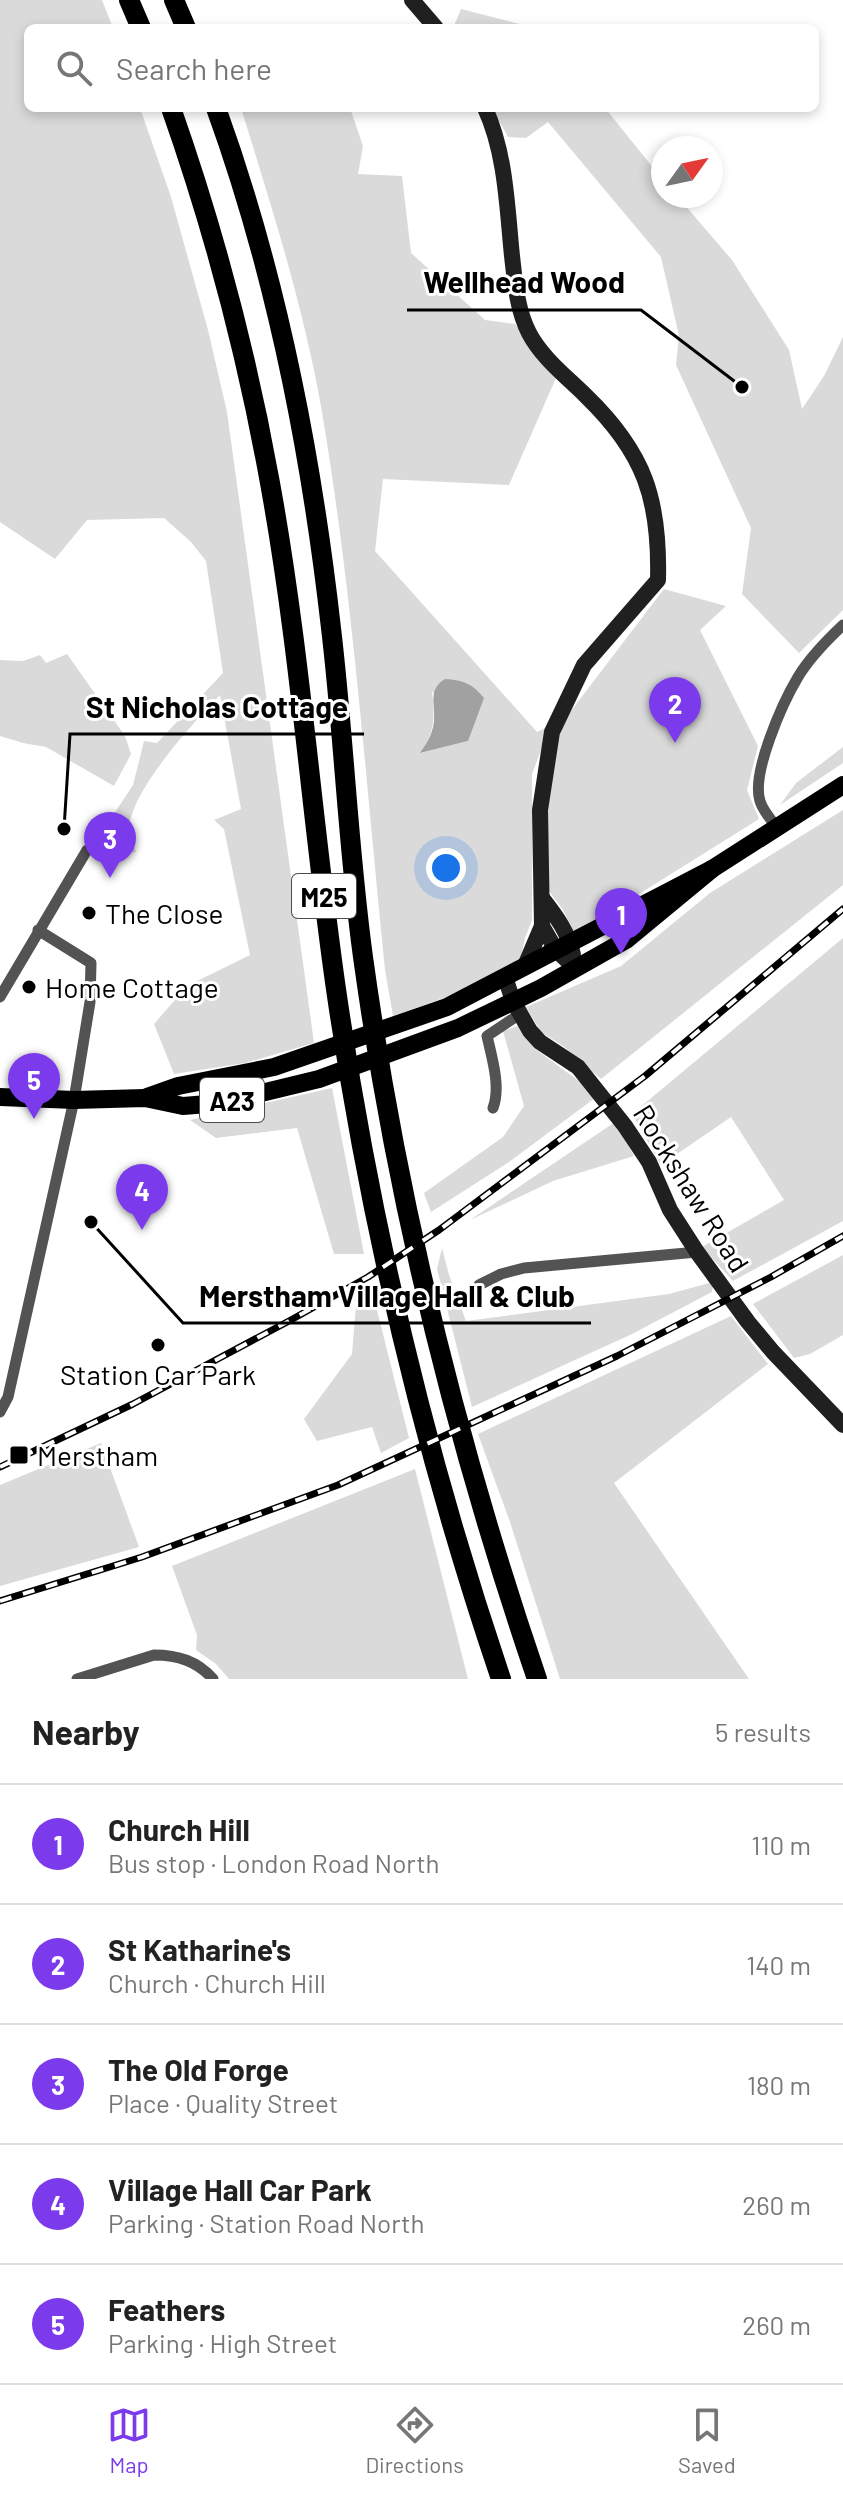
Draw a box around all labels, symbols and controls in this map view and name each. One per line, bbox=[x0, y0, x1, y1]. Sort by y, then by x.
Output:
search box bbox=[24, 24, 819, 112]
icon: search bbox=[52, 46, 96, 90]
text: Search here bbox=[116, 50, 272, 86]
north arrow bbox=[651, 136, 723, 208]
callout: Wellhead Wood bbox=[407, 256, 641, 310]
text: Wellhead Wood bbox=[423, 263, 625, 299]
pin: 2 bbox=[649, 677, 701, 743]
callout: St Nicholas Cottage bbox=[70, 680, 364, 734]
text: St Nicholas Cottage bbox=[86, 688, 348, 724]
pin: 3 bbox=[84, 812, 136, 878]
your location bbox=[426, 848, 466, 888]
road number: M25 bbox=[292, 874, 356, 918]
pin: 1 bbox=[595, 888, 647, 954]
place label: The Close bbox=[105, 896, 223, 930]
marker: The Close bbox=[80, 904, 98, 922]
place label: Home Cottage bbox=[45, 970, 219, 1004]
marker: Home Cottage bbox=[20, 978, 38, 996]
pin: 5 bbox=[8, 1053, 60, 1119]
road number: A23 bbox=[200, 1078, 264, 1122]
street label: Rockshaw Road bbox=[627, 1098, 757, 1278]
pin: 4 bbox=[116, 1164, 168, 1230]
callout: Merstham Village Hall & Club bbox=[183, 1269, 591, 1323]
text: Merstham Village Hall & Club bbox=[199, 1277, 575, 1313]
marker: Station Car Park bbox=[149, 1336, 167, 1354]
place label: Station Car Park bbox=[60, 1357, 256, 1391]
place label: Merstham bbox=[37, 1438, 158, 1472]
marker: Merstham bbox=[8, 1444, 30, 1466]
text: Nearby bbox=[32, 1711, 140, 1752]
text: 5 results bbox=[715, 1716, 811, 1747]
text: Church Hill bbox=[108, 1811, 250, 1847]
text: 1 bbox=[53, 1829, 63, 1860]
text: 110 m bbox=[751, 1829, 811, 1860]
text: Bus stop · London Road North bbox=[108, 1847, 440, 1878]
text: St Katharine's bbox=[108, 1931, 291, 1967]
text: 2 bbox=[51, 1949, 65, 1980]
text: 140 m bbox=[746, 1949, 811, 1980]
text: Church · Church Hill bbox=[108, 1967, 326, 1998]
text: The Old Forge bbox=[108, 2051, 289, 2087]
text: 3 bbox=[51, 2069, 65, 2100]
text: 180 m bbox=[747, 2069, 811, 2100]
text: Place · Quality Street bbox=[108, 2087, 338, 2118]
text: Village Hall Car Park bbox=[108, 2171, 372, 2207]
text: 4 bbox=[50, 2189, 66, 2220]
text: 260 m bbox=[742, 2189, 811, 2220]
text: Parking · Station Road North bbox=[108, 2207, 425, 2238]
text: Feathers bbox=[108, 2291, 225, 2327]
text: 5 bbox=[51, 2309, 65, 2340]
text: 260 m bbox=[742, 2309, 811, 2340]
text: Parking · High Street bbox=[108, 2327, 337, 2358]
tab: Map bbox=[107, 2403, 151, 2477]
tab: Directions bbox=[365, 2403, 464, 2477]
tab: Saved bbox=[678, 2403, 736, 2477]

